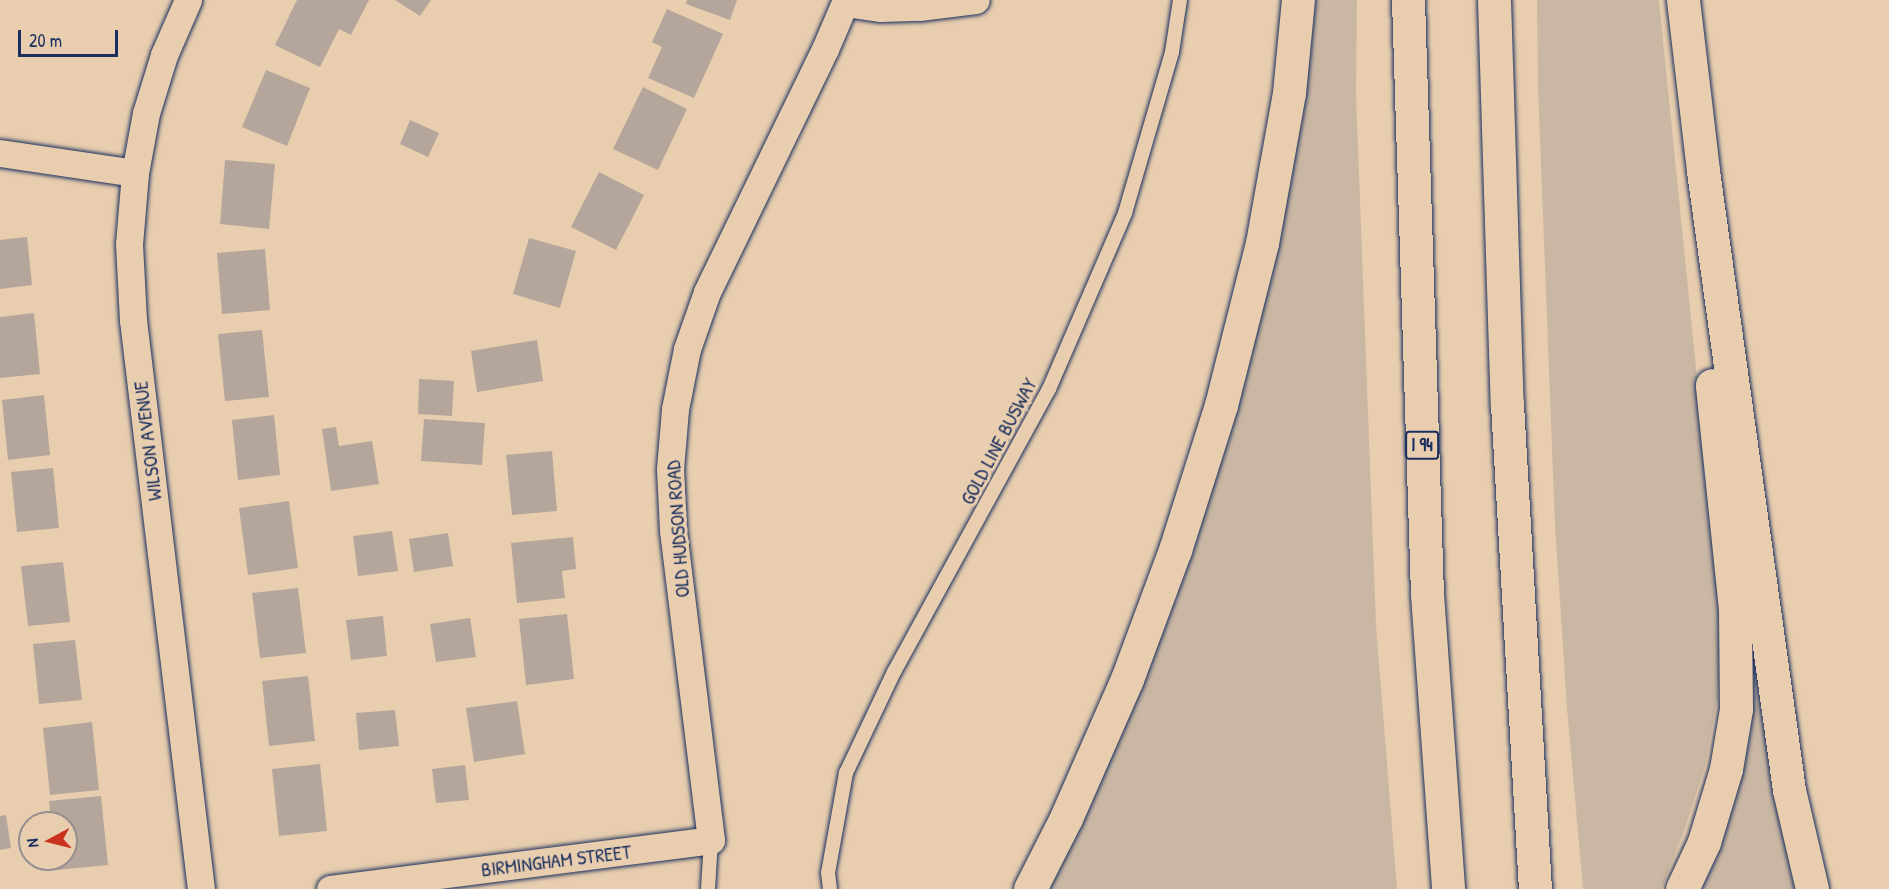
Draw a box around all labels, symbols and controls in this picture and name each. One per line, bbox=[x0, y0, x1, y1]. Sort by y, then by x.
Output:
scale bar bbox=[21, 18, 122, 56]
text: 20 m bbox=[29, 28, 62, 53]
street label: GOLD LINE BUSWAY bbox=[955, 374, 1041, 508]
street label: WILSON AVENUE bbox=[128, 380, 166, 502]
road number: I 94 bbox=[1404, 430, 1440, 460]
street label: OLD HUDSON ROAD bbox=[660, 460, 694, 598]
north arrow bbox=[18, 811, 78, 871]
text: N bbox=[21, 837, 44, 849]
street label: BIRMINGHAM STREET bbox=[480, 839, 632, 881]

